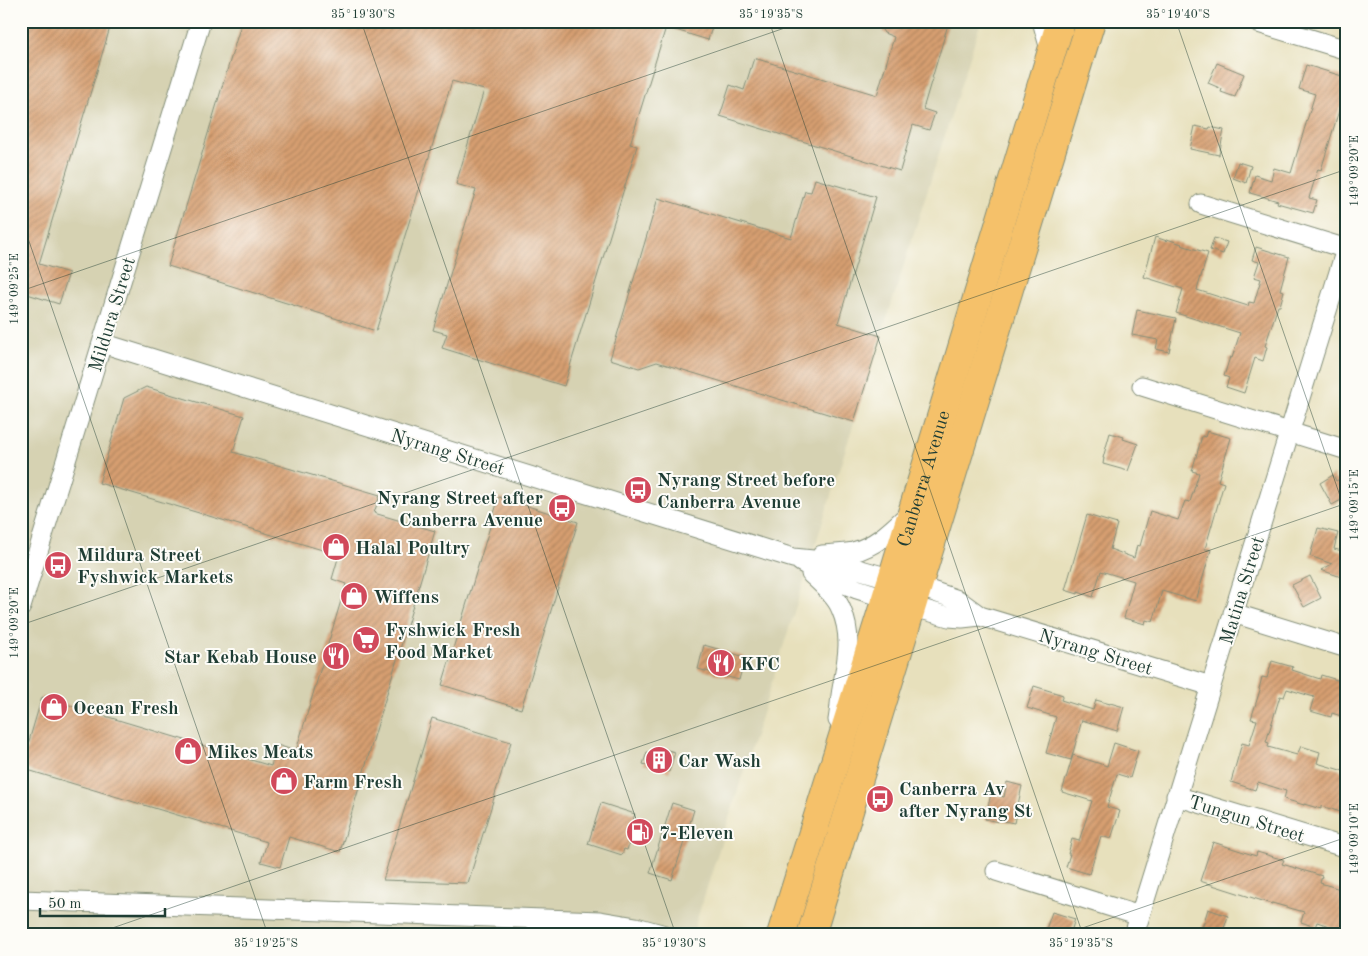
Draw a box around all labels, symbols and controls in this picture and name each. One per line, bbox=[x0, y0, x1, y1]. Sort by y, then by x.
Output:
text: 35°19'30"S bbox=[331, 8, 395, 21]
text: 35°19'35"S bbox=[739, 8, 803, 21]
text: 35°19'40"S bbox=[1146, 8, 1210, 21]
text: 149°09'20"E bbox=[1349, 135, 1361, 207]
text: 149°09'25"E bbox=[8, 253, 21, 325]
street label: Mildura Street bbox=[87, 255, 140, 374]
street label: Canberra Avenue bbox=[895, 409, 954, 550]
street label: Nyrang Street bbox=[388, 427, 507, 480]
text: 149°09'15"E bbox=[1348, 469, 1361, 541]
place label: Nyrang Street before Canberra Avenue bbox=[657, 472, 835, 513]
bus stop icon: Nyrang Street before Canberra Avenue bbox=[623, 475, 653, 505]
place label: Nyrang Street after Canberra Avenue bbox=[377, 490, 543, 531]
bus stop icon: Nyrang Street after Canberra Avenue bbox=[547, 493, 577, 523]
shop icon: Halal Poultry bbox=[321, 532, 351, 562]
street label: Matina Street bbox=[1218, 534, 1269, 647]
place label: Halal Poultry bbox=[355, 540, 470, 559]
place label: Mildura Street Fyshwick Markets bbox=[77, 547, 233, 588]
bus stop icon: Mildura Street Fyshwick Markets bbox=[43, 550, 73, 580]
shop icon: Wiffens bbox=[339, 581, 369, 611]
text: 149°09'20"E bbox=[9, 587, 21, 659]
place label: Wiffens bbox=[373, 589, 439, 608]
place label: Fyshwick Fresh Food Market bbox=[385, 622, 521, 663]
supermarket icon: Fyshwick Fresh Food Market bbox=[351, 625, 381, 655]
street label: Nyrang Street bbox=[1036, 627, 1155, 680]
restaurant icon: Star Kebab House bbox=[321, 641, 351, 671]
restaurant icon: KFC bbox=[706, 648, 736, 678]
place label: Star Kebab House bbox=[164, 649, 317, 668]
place label: KFC bbox=[740, 656, 780, 675]
shop icon: Ocean Fresh bbox=[39, 692, 69, 722]
place label: Ocean Fresh bbox=[73, 700, 179, 719]
shop icon: Mikes Meats bbox=[173, 736, 203, 766]
place label: Mikes Meats bbox=[207, 744, 313, 763]
building icon: Car Wash bbox=[644, 745, 674, 775]
place label: Car Wash bbox=[678, 753, 761, 772]
shop icon: Farm Fresh bbox=[269, 766, 299, 796]
place label: Farm Fresh bbox=[303, 774, 403, 793]
place label: Canberra Av after Nyrang St bbox=[899, 781, 1032, 822]
bus stop icon: Canberra Av after Nyrang St bbox=[865, 784, 895, 814]
street label: Tungun Street bbox=[1186, 794, 1307, 847]
text: 149°09'10"E bbox=[1349, 803, 1361, 875]
fuel station icon: 7-Eleven bbox=[625, 817, 655, 847]
place label: 7-Eleven bbox=[659, 825, 734, 844]
scale bar bbox=[40, 886, 165, 918]
text: 50 m bbox=[48, 897, 82, 912]
text: 35°19'25"S bbox=[234, 937, 298, 950]
text: 35°19'30"S bbox=[642, 937, 706, 950]
text: 35°19'35"S bbox=[1049, 937, 1113, 950]

